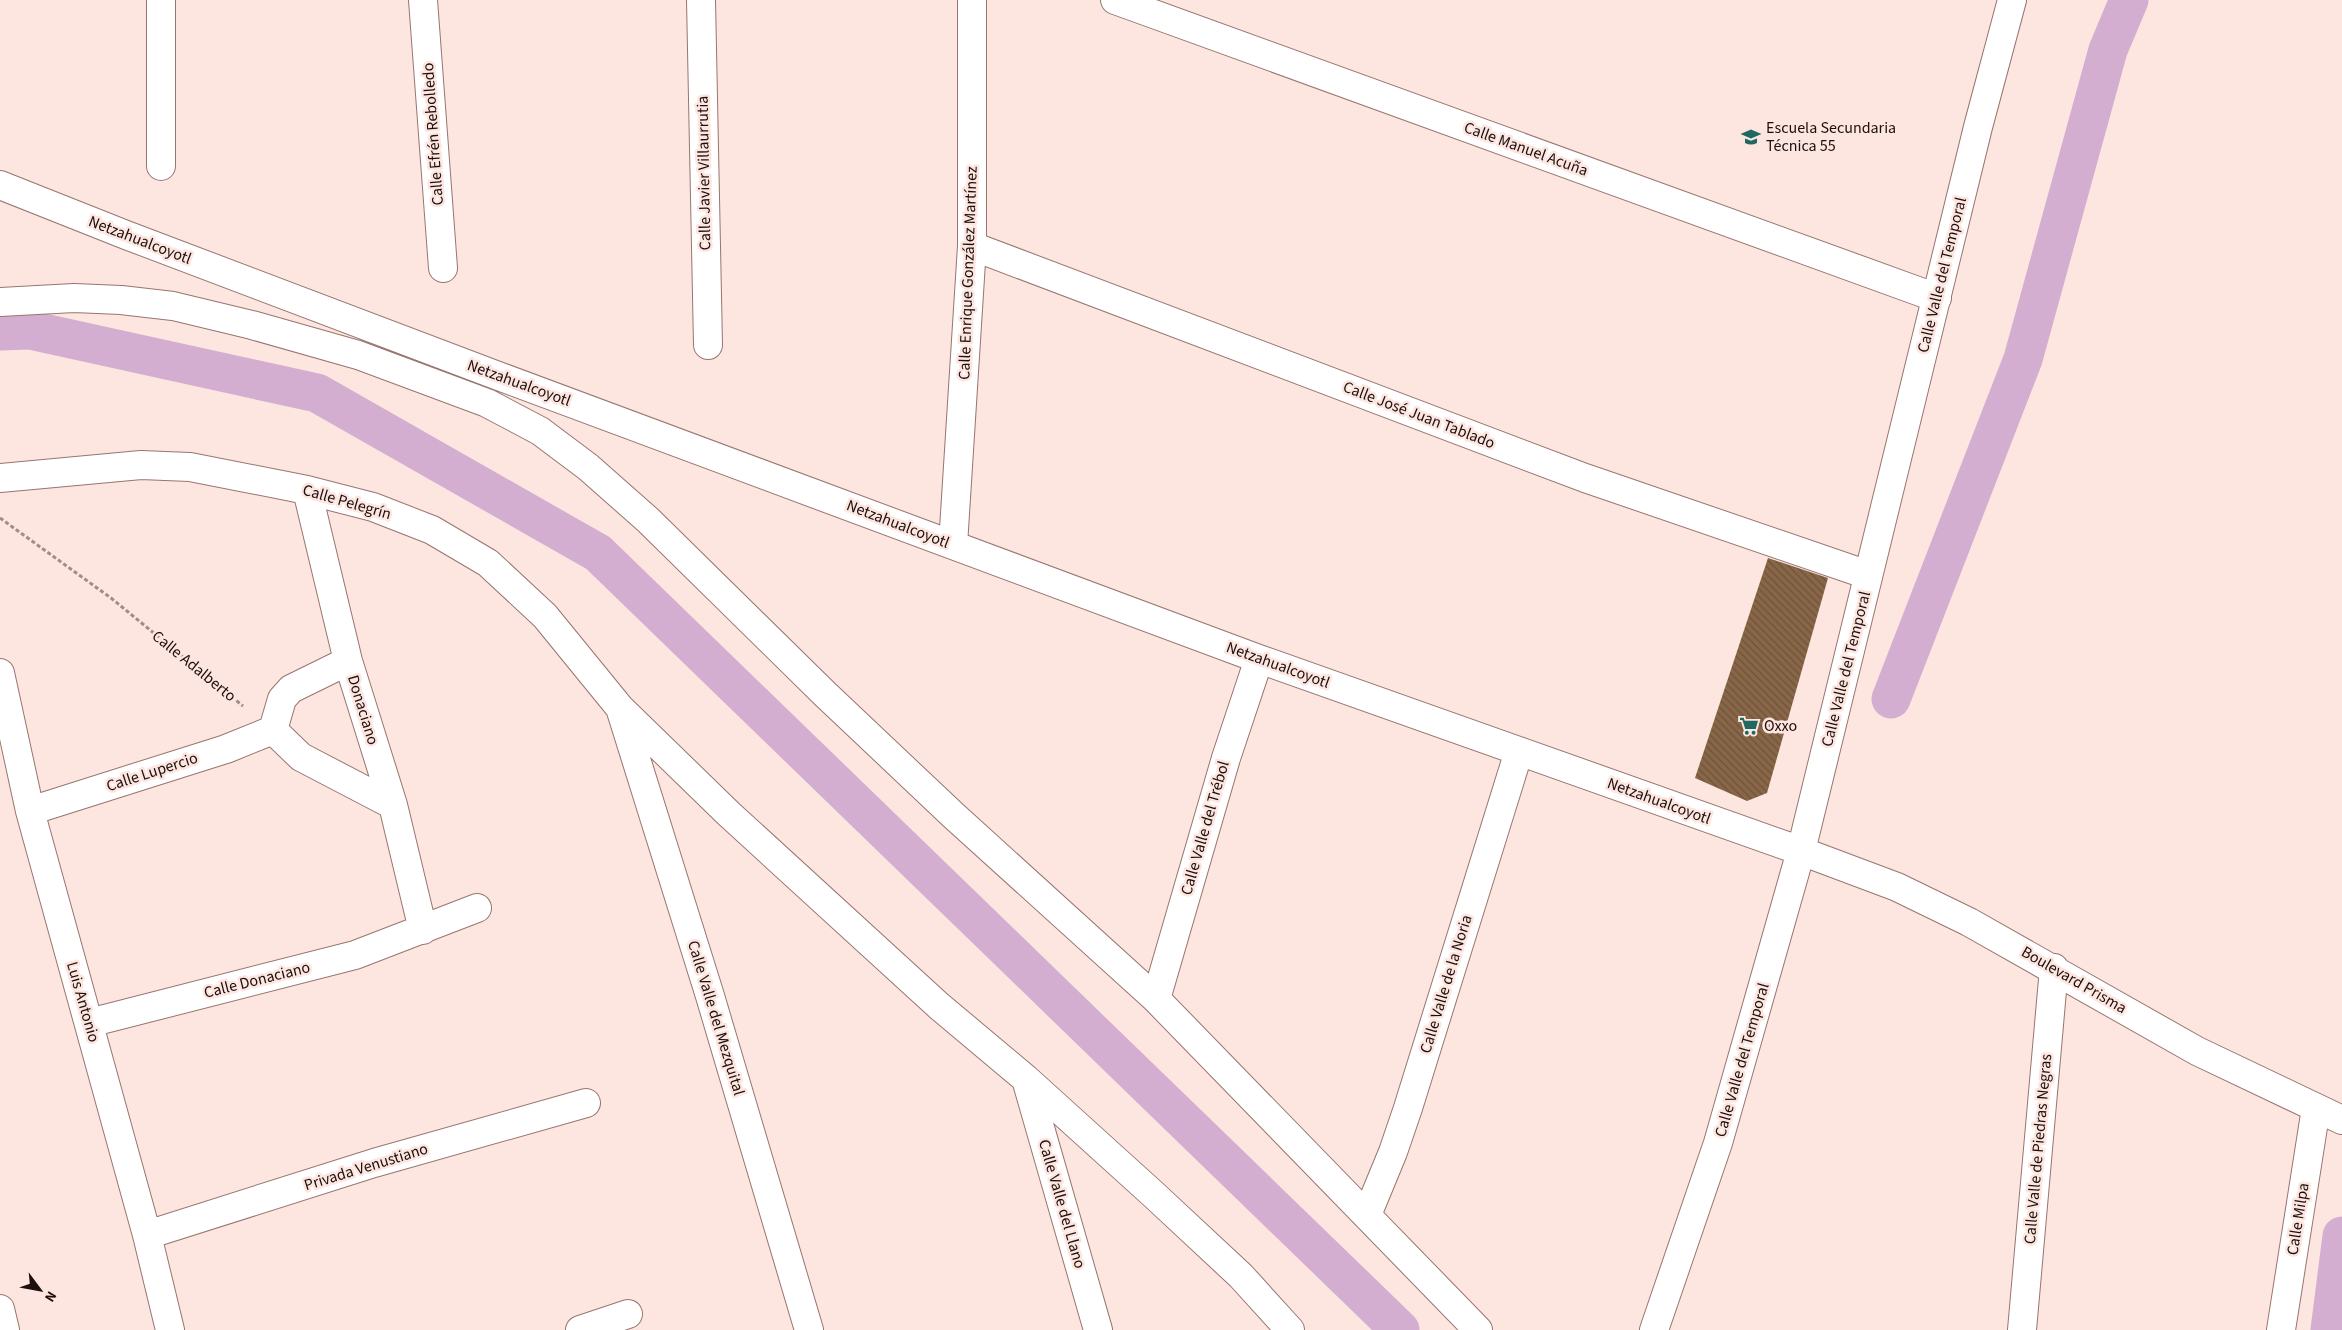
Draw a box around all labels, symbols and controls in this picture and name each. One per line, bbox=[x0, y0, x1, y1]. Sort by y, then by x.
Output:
street label: Calle Efrén Rebolledo bbox=[417, 62, 449, 206]
street label: Calle Javier Villaurrutia bbox=[692, 95, 716, 251]
street label: Calle Manuel Acuña bbox=[1461, 116, 1591, 182]
place label: Escuela Secundaria Técnica 55 bbox=[1766, 117, 1896, 157]
school or university icon: Escuela Secundaria Técnica 55 bbox=[1740, 126, 1762, 148]
street label: Calle Enrique González Martínez bbox=[953, 166, 983, 380]
street label: Calle Valle del Temporal bbox=[1912, 195, 1972, 355]
street label: Netzahualcoyotl bbox=[85, 210, 195, 270]
street label: Netzahualcoyotl bbox=[464, 354, 574, 412]
street label: Calle José Juan Tablado bbox=[1340, 376, 1498, 454]
street label: Calle Pelegrín bbox=[300, 479, 394, 525]
street label: Netzahualcoyotl bbox=[843, 494, 953, 554]
street label: Calle Valle del Temporal bbox=[1816, 589, 1876, 749]
street label: Calle Adalberto bbox=[147, 625, 241, 707]
street label: Netzahualcoyotl bbox=[1223, 636, 1333, 694]
street label: Donaciano bbox=[342, 672, 384, 748]
supermarket icon: Oxxo bbox=[1738, 715, 1760, 737]
place label: Oxxo bbox=[1764, 715, 1797, 737]
street label: Calle Lupercio bbox=[103, 747, 201, 797]
street label: Calle Valle del Trébol bbox=[1175, 758, 1235, 898]
street label: Netzahualcoyotl bbox=[1604, 772, 1714, 830]
street label: Calle Valle de la Noria bbox=[1414, 912, 1478, 1056]
street label: Calle Valle del Mezquital bbox=[682, 938, 750, 1098]
street label: Boulevard Prisma bbox=[2017, 941, 2131, 1019]
street label: Calle Donaciano bbox=[202, 956, 312, 1004]
street label: Luis Antonio bbox=[61, 959, 105, 1045]
street label: Calle Valle del Temporal bbox=[1709, 980, 1775, 1140]
street label: Calle Valle de Piedras Negras bbox=[2019, 1053, 2057, 1245]
street label: Calle Valle del Llano bbox=[1033, 1137, 1091, 1271]
street label: Privada Venustiano bbox=[301, 1138, 431, 1196]
street label: Calle Milpa bbox=[2281, 1181, 2315, 1257]
north arrow bbox=[15, 1265, 65, 1315]
text: N bbox=[39, 1287, 61, 1306]

